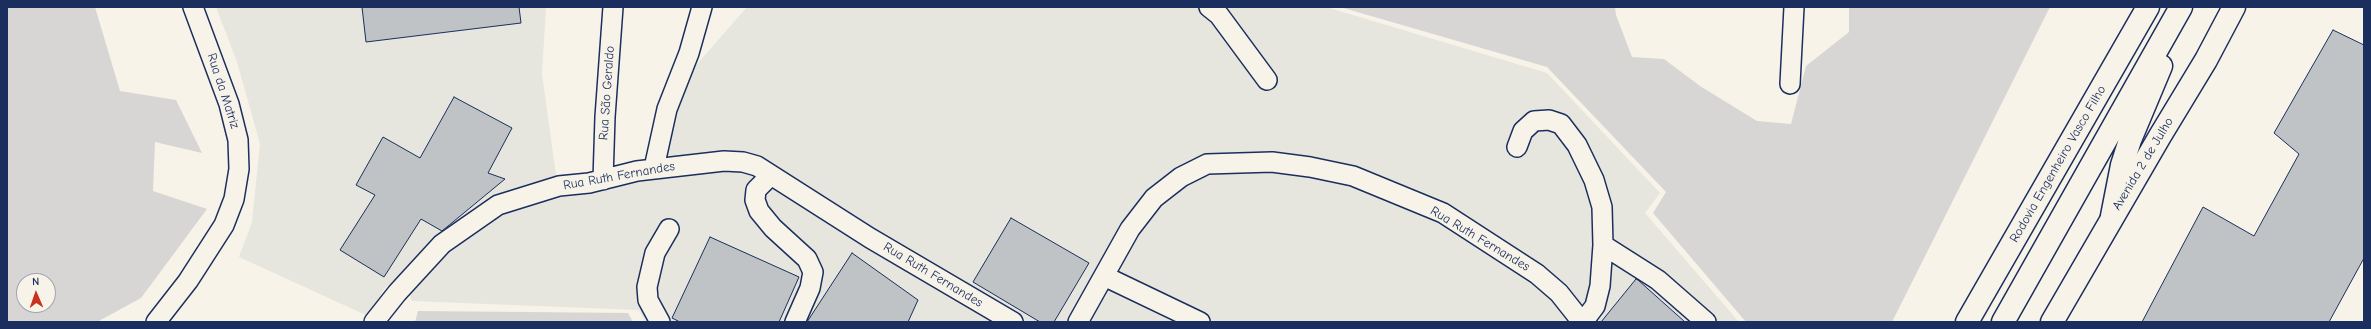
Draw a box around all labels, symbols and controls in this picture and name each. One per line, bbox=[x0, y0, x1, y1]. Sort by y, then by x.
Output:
street label: Rua São Geraldo bbox=[596, 45, 618, 141]
street label: Rua da Matriz bbox=[203, 51, 243, 131]
street label: Rodovia Engenheiro Vasco Filho bbox=[2007, 83, 2109, 245]
street label: Avenida 2 de Julho bbox=[2109, 115, 2177, 213]
street label: Rua Ruth Fernandes bbox=[562, 158, 676, 194]
street label: Rua Ruth Fernandes bbox=[1427, 203, 1533, 275]
street label: Rua Ruth Fernandes bbox=[880, 239, 986, 311]
north arrow bbox=[16, 273, 56, 313]
text: N bbox=[32, 275, 39, 288]

